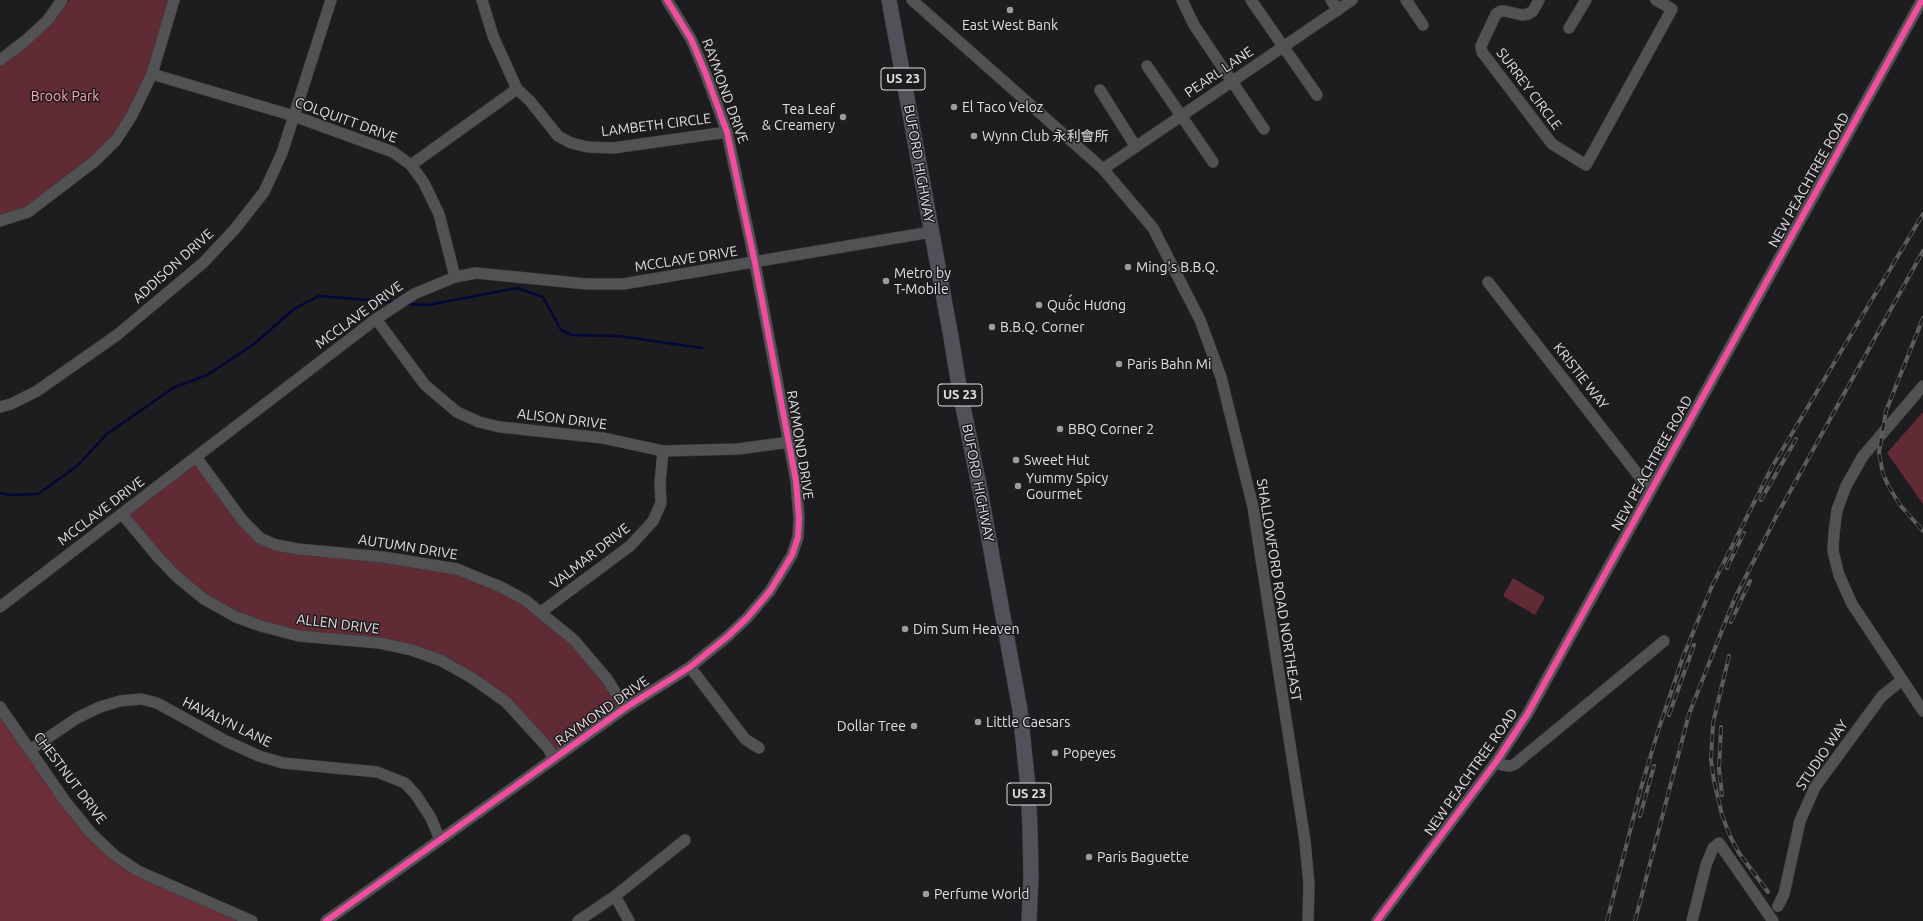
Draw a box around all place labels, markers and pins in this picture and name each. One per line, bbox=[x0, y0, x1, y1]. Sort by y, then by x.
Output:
marker: East West Bank bbox=[1005, 5, 1015, 15]
place label: East West Bank bbox=[962, 17, 1058, 33]
place label: El Taco Veloz bbox=[962, 99, 1043, 115]
place label: Tea Leaf & Creamery bbox=[762, 101, 835, 134]
marker: El Taco Veloz bbox=[949, 102, 959, 112]
marker: Tea Leaf & Creamery bbox=[838, 112, 848, 122]
place label: Wynn Club 永利會所 bbox=[982, 128, 1109, 144]
marker: Wynn Club 永利會所 bbox=[969, 131, 979, 141]
place label: Ming's B.B.Q. bbox=[1136, 259, 1219, 275]
marker: Ming's B.B.Q. bbox=[1123, 262, 1133, 272]
place label: Metro by T-Mobile bbox=[894, 265, 951, 298]
marker: Metro by T-Mobile bbox=[881, 276, 891, 286]
place label: Quốc Hương bbox=[1047, 297, 1126, 313]
marker: Quốc Hương bbox=[1034, 300, 1044, 310]
place label: B.B.Q. Corner bbox=[1000, 319, 1085, 335]
marker: B.B.Q. Corner bbox=[987, 322, 997, 332]
place label: Paris Bahn Mi bbox=[1127, 356, 1211, 372]
marker: Paris Bahn Mi bbox=[1114, 359, 1124, 369]
place label: BBQ Corner 2 bbox=[1068, 421, 1154, 437]
marker: BBQ Corner 2 bbox=[1055, 424, 1065, 434]
place label: Sweet Hut bbox=[1024, 452, 1090, 468]
marker: Sweet Hut bbox=[1011, 455, 1021, 465]
place label: Yummy Spicy Gourmet bbox=[1026, 470, 1108, 502]
marker: Yummy Spicy Gourmet bbox=[1013, 481, 1023, 491]
place label: Dim Sum Heaven bbox=[913, 621, 1019, 637]
marker: Dim Sum Heaven bbox=[900, 624, 910, 634]
place label: Little Caesars bbox=[986, 714, 1070, 730]
marker: Little Caesars bbox=[973, 717, 983, 727]
place label: Dollar Tree bbox=[837, 718, 906, 734]
marker: Dollar Tree bbox=[909, 721, 919, 731]
place label: Popeyes bbox=[1063, 745, 1116, 761]
marker: Popeyes bbox=[1050, 748, 1060, 758]
place label: Paris Baguette bbox=[1097, 849, 1189, 865]
marker: Paris Baguette bbox=[1084, 852, 1094, 862]
place label: Perfume World bbox=[934, 886, 1030, 902]
marker: Perfume World bbox=[921, 889, 931, 899]

